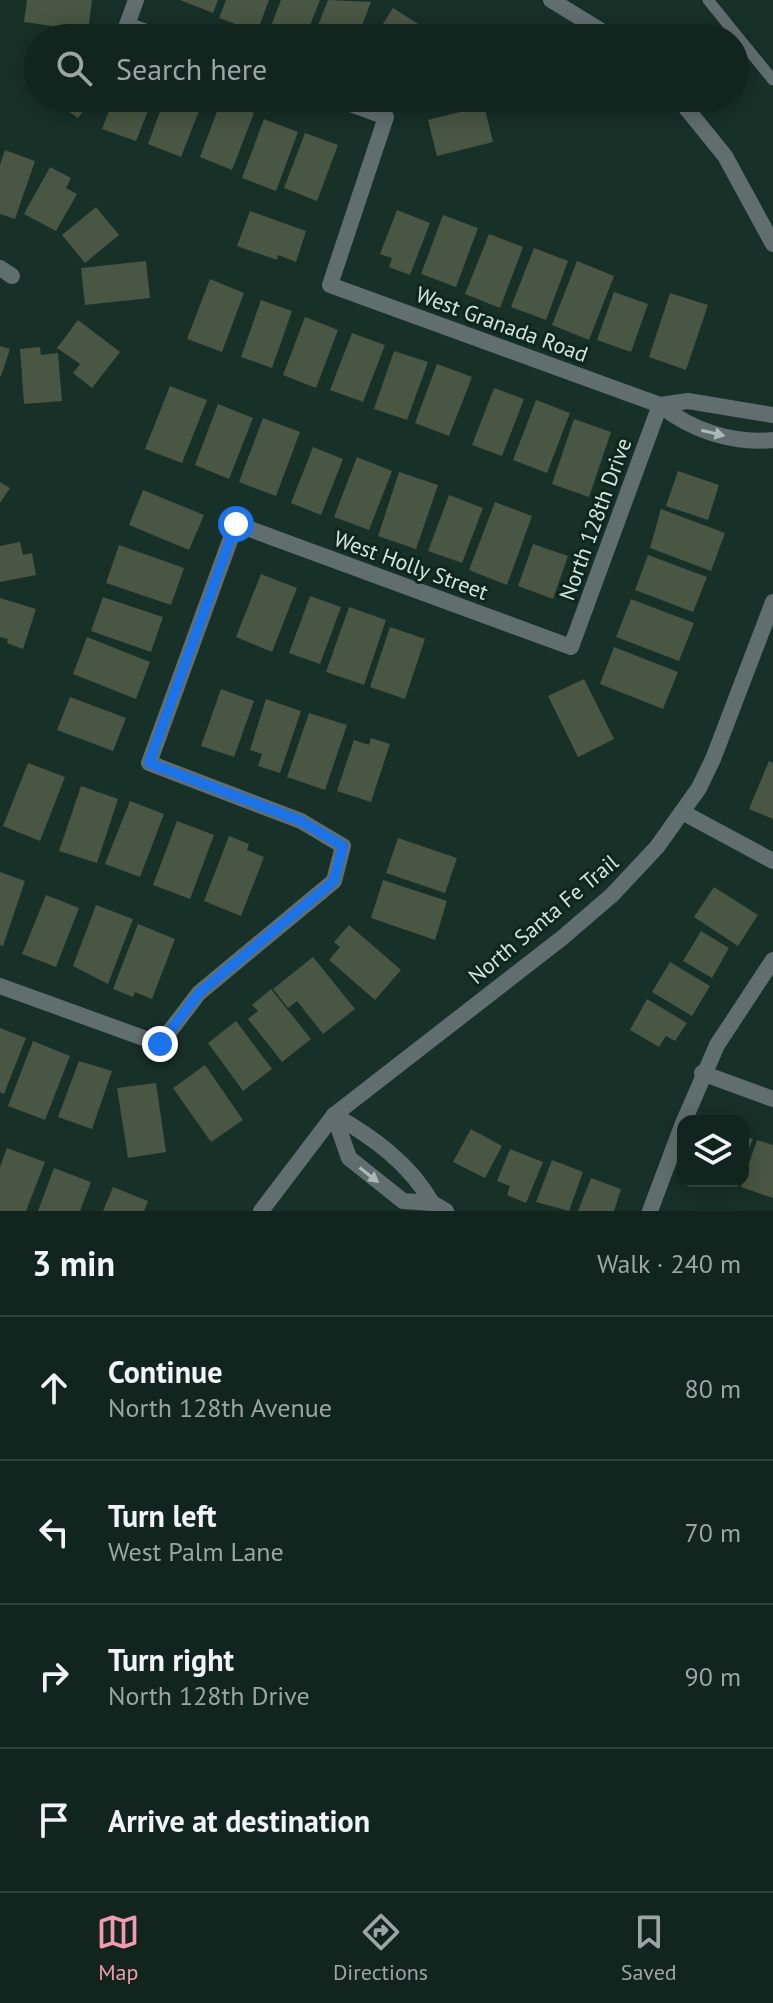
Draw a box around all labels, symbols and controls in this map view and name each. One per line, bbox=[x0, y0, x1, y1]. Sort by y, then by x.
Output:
search box bbox=[24, 24, 749, 112]
icon: search bbox=[52, 46, 96, 90]
text: Search here bbox=[116, 49, 267, 88]
street label: West Granada Road bbox=[412, 280, 592, 368]
one-way arrow bbox=[700, 427, 725, 439]
street label: North 128th Drive bbox=[553, 434, 637, 604]
route start bbox=[218, 506, 254, 542]
street label: West Holly Street bbox=[330, 524, 492, 606]
street label: North Santa Fe Trail bbox=[462, 848, 624, 990]
route end bbox=[142, 1026, 178, 1062]
map controls bbox=[677, 1115, 749, 1187]
button: layers bbox=[677, 1115, 749, 1187]
one-way arrow bbox=[359, 1166, 379, 1182]
text: 3 min bbox=[32, 1241, 115, 1285]
text: Walk · 240 m bbox=[597, 1247, 741, 1280]
text: Continue bbox=[108, 1352, 222, 1391]
icon: ahead bbox=[32, 1366, 76, 1410]
text: 80 m bbox=[685, 1372, 741, 1405]
text: North 128th Avenue bbox=[108, 1391, 332, 1424]
text: Turn left bbox=[108, 1496, 216, 1535]
icon: left bbox=[32, 1510, 76, 1554]
text: 70 m bbox=[685, 1516, 741, 1549]
text: West Palm Lane bbox=[108, 1535, 284, 1568]
text: Turn right bbox=[108, 1640, 234, 1679]
icon: right bbox=[32, 1654, 76, 1698]
text: 90 m bbox=[685, 1660, 741, 1693]
text: North 128th Drive bbox=[108, 1679, 310, 1712]
icon: arrive bbox=[32, 1798, 76, 1842]
text: Arrive at destination bbox=[108, 1801, 370, 1840]
tab: Map bbox=[96, 1910, 140, 1986]
tab: Directions bbox=[333, 1910, 428, 1986]
tab: Saved bbox=[621, 1910, 677, 1986]

